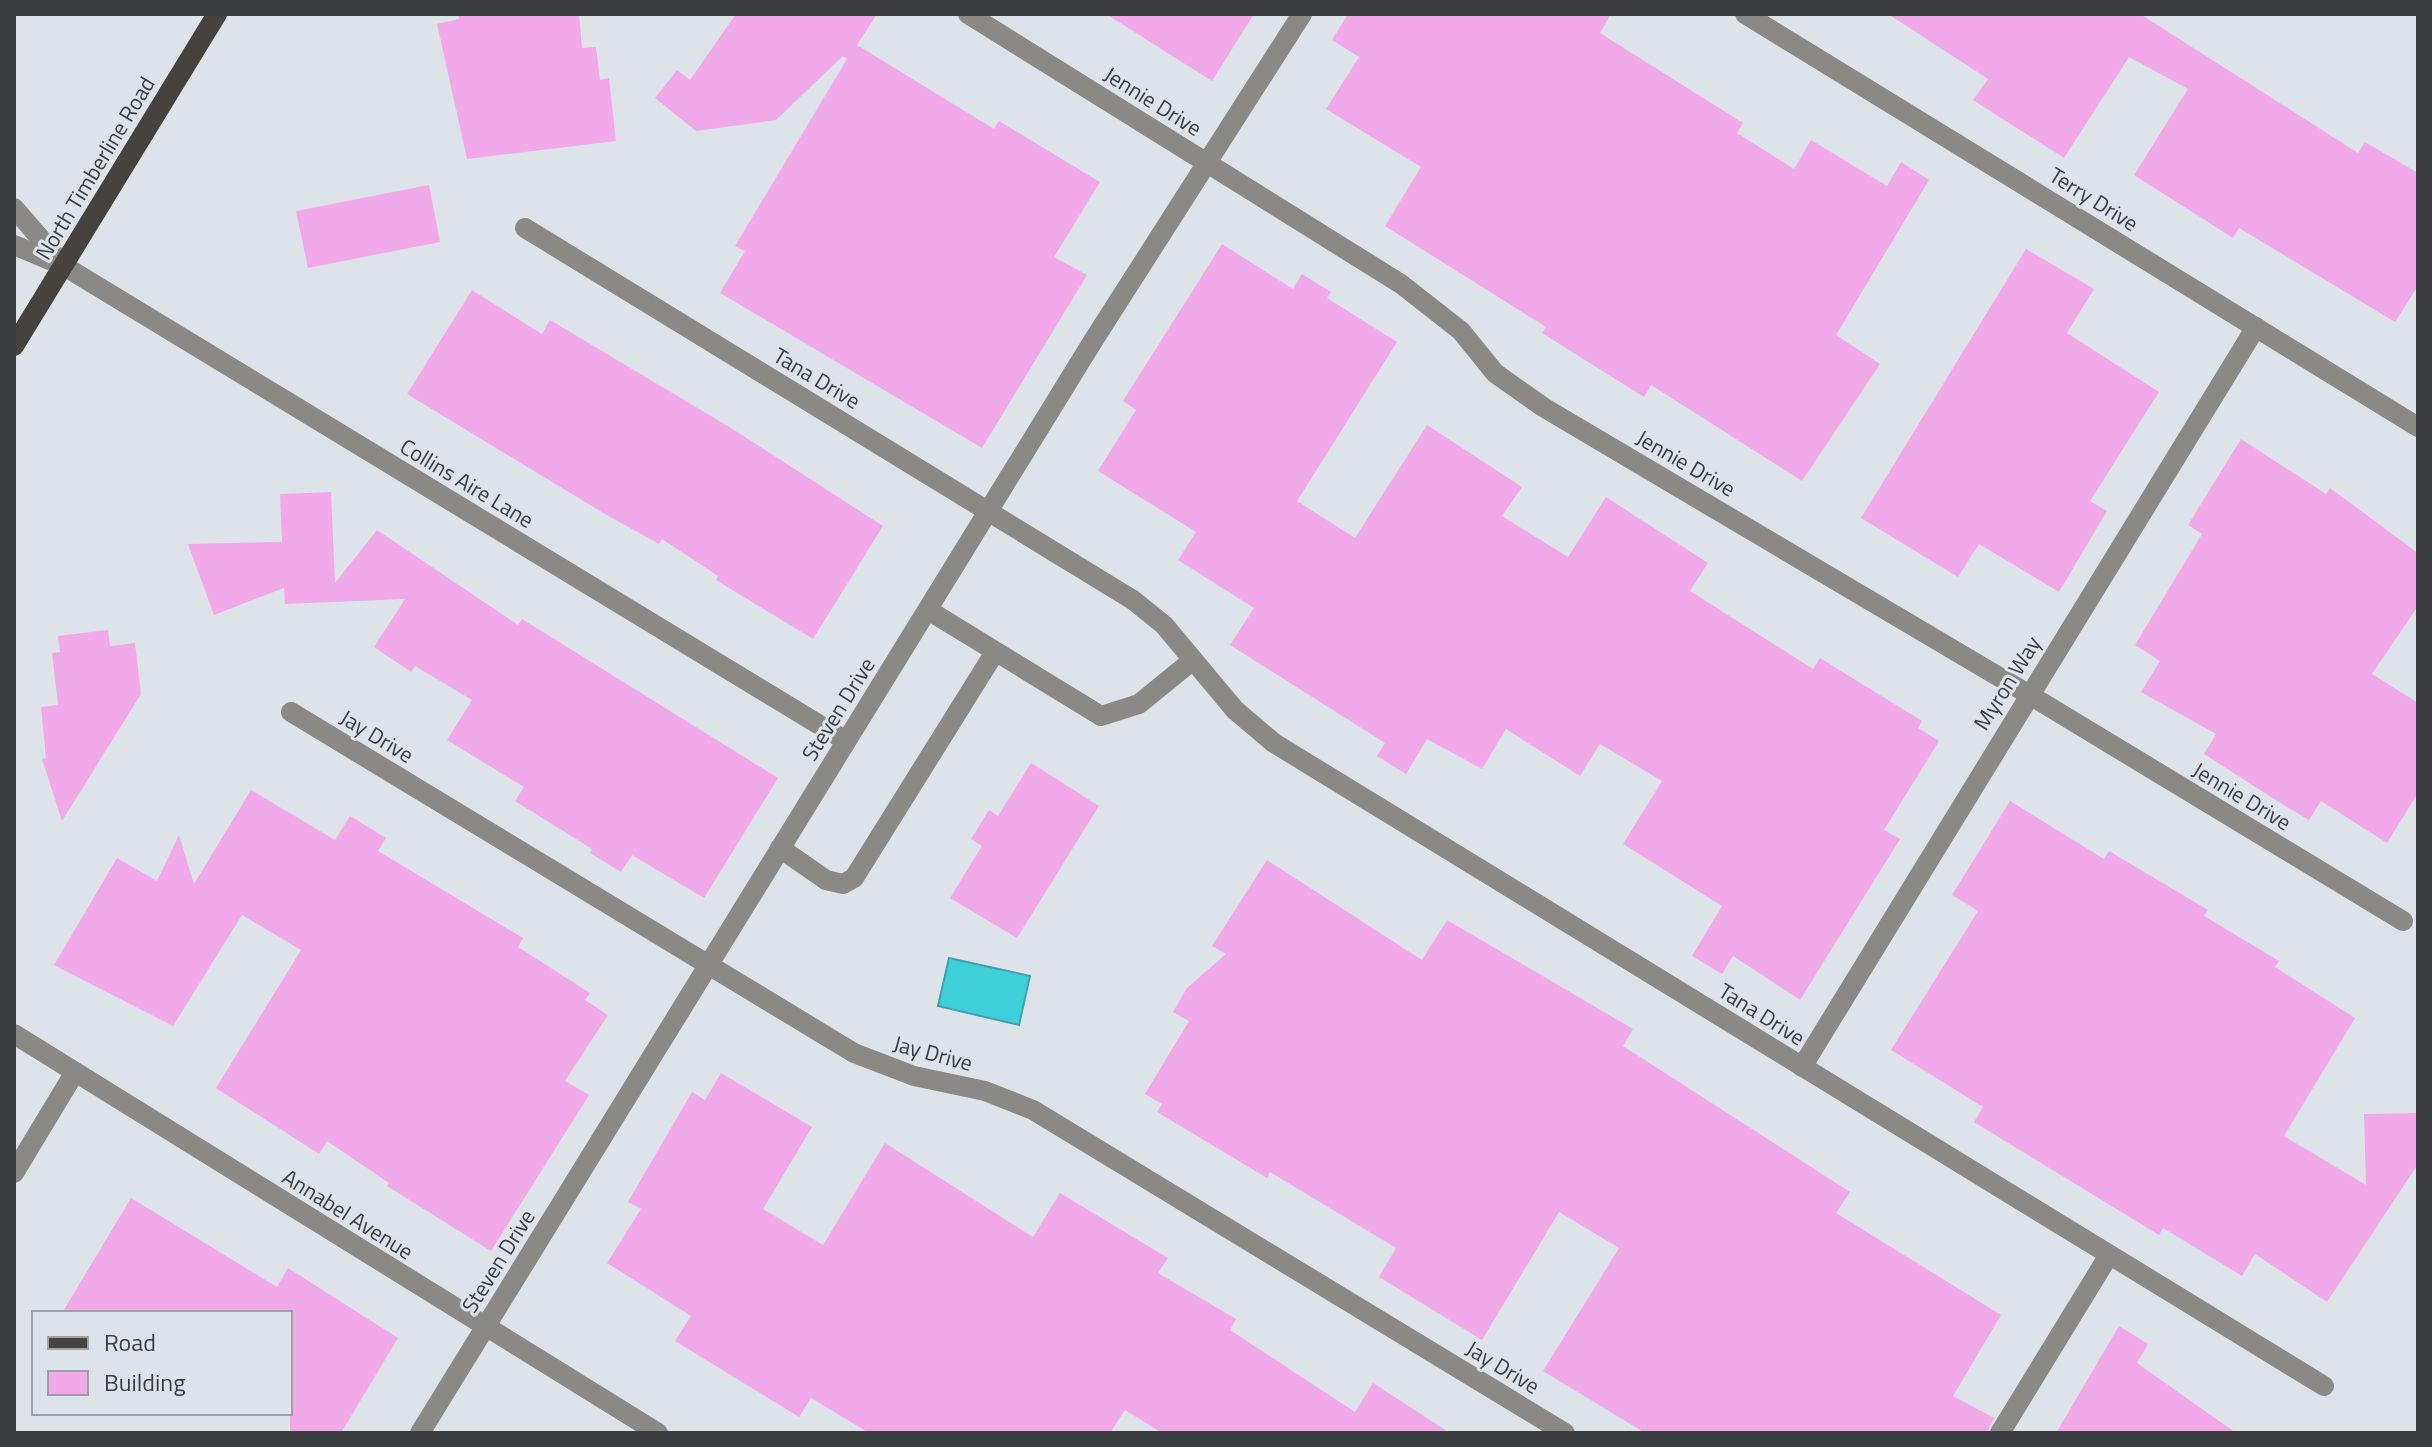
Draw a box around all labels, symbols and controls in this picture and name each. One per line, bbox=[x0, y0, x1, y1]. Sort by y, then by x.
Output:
street label: Jennie Drive bbox=[1097, 57, 1209, 145]
street label: North Timberline Road bbox=[27, 70, 163, 266]
street label: Terry Drive bbox=[2043, 158, 2145, 240]
street label: Tana Drive bbox=[767, 339, 867, 417]
street label: Jennie Drive bbox=[1630, 421, 1742, 505]
street label: Collins Aire Lane bbox=[394, 430, 540, 536]
street label: Myron Way bbox=[1965, 629, 2050, 737]
street label: Steven Drive bbox=[793, 651, 883, 767]
street label: Jay Drive bbox=[334, 701, 420, 771]
street label: Jennie Drive bbox=[2186, 753, 2298, 839]
street label: Tana Drive bbox=[1712, 974, 1812, 1054]
street label: Jay Drive bbox=[890, 1026, 976, 1080]
street label: Annabel Avenue bbox=[276, 1160, 420, 1268]
street label: Steven Drive bbox=[453, 1203, 543, 1319]
legend bbox=[32, 1311, 292, 1415]
text: Road bbox=[104, 1324, 156, 1360]
street label: Jay Drive bbox=[1460, 1332, 1546, 1402]
text: Building bbox=[104, 1364, 186, 1400]

